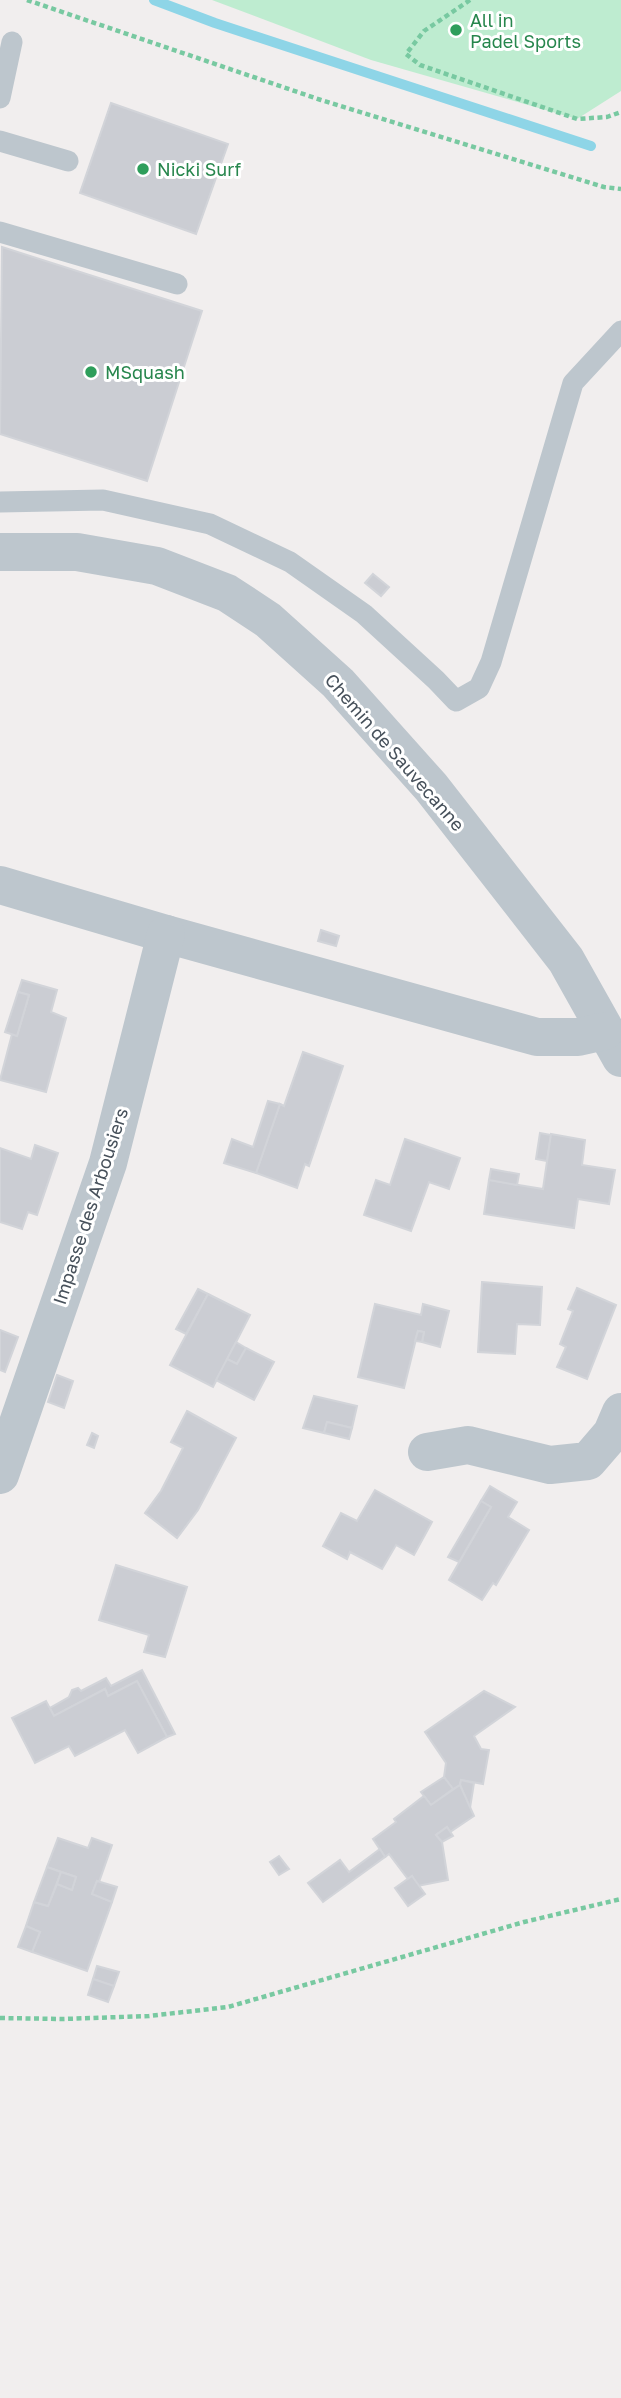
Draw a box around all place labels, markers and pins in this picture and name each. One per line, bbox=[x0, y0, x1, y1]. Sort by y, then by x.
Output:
place label: All in Padel Sports bbox=[470, 9, 581, 52]
marker: All in Padel Sports bbox=[448, 22, 464, 38]
place label: Nicki Surf bbox=[157, 158, 242, 180]
marker: Nicki Surf bbox=[135, 161, 151, 177]
place label: MSquash bbox=[105, 361, 185, 383]
marker: MSquash bbox=[83, 364, 99, 380]

